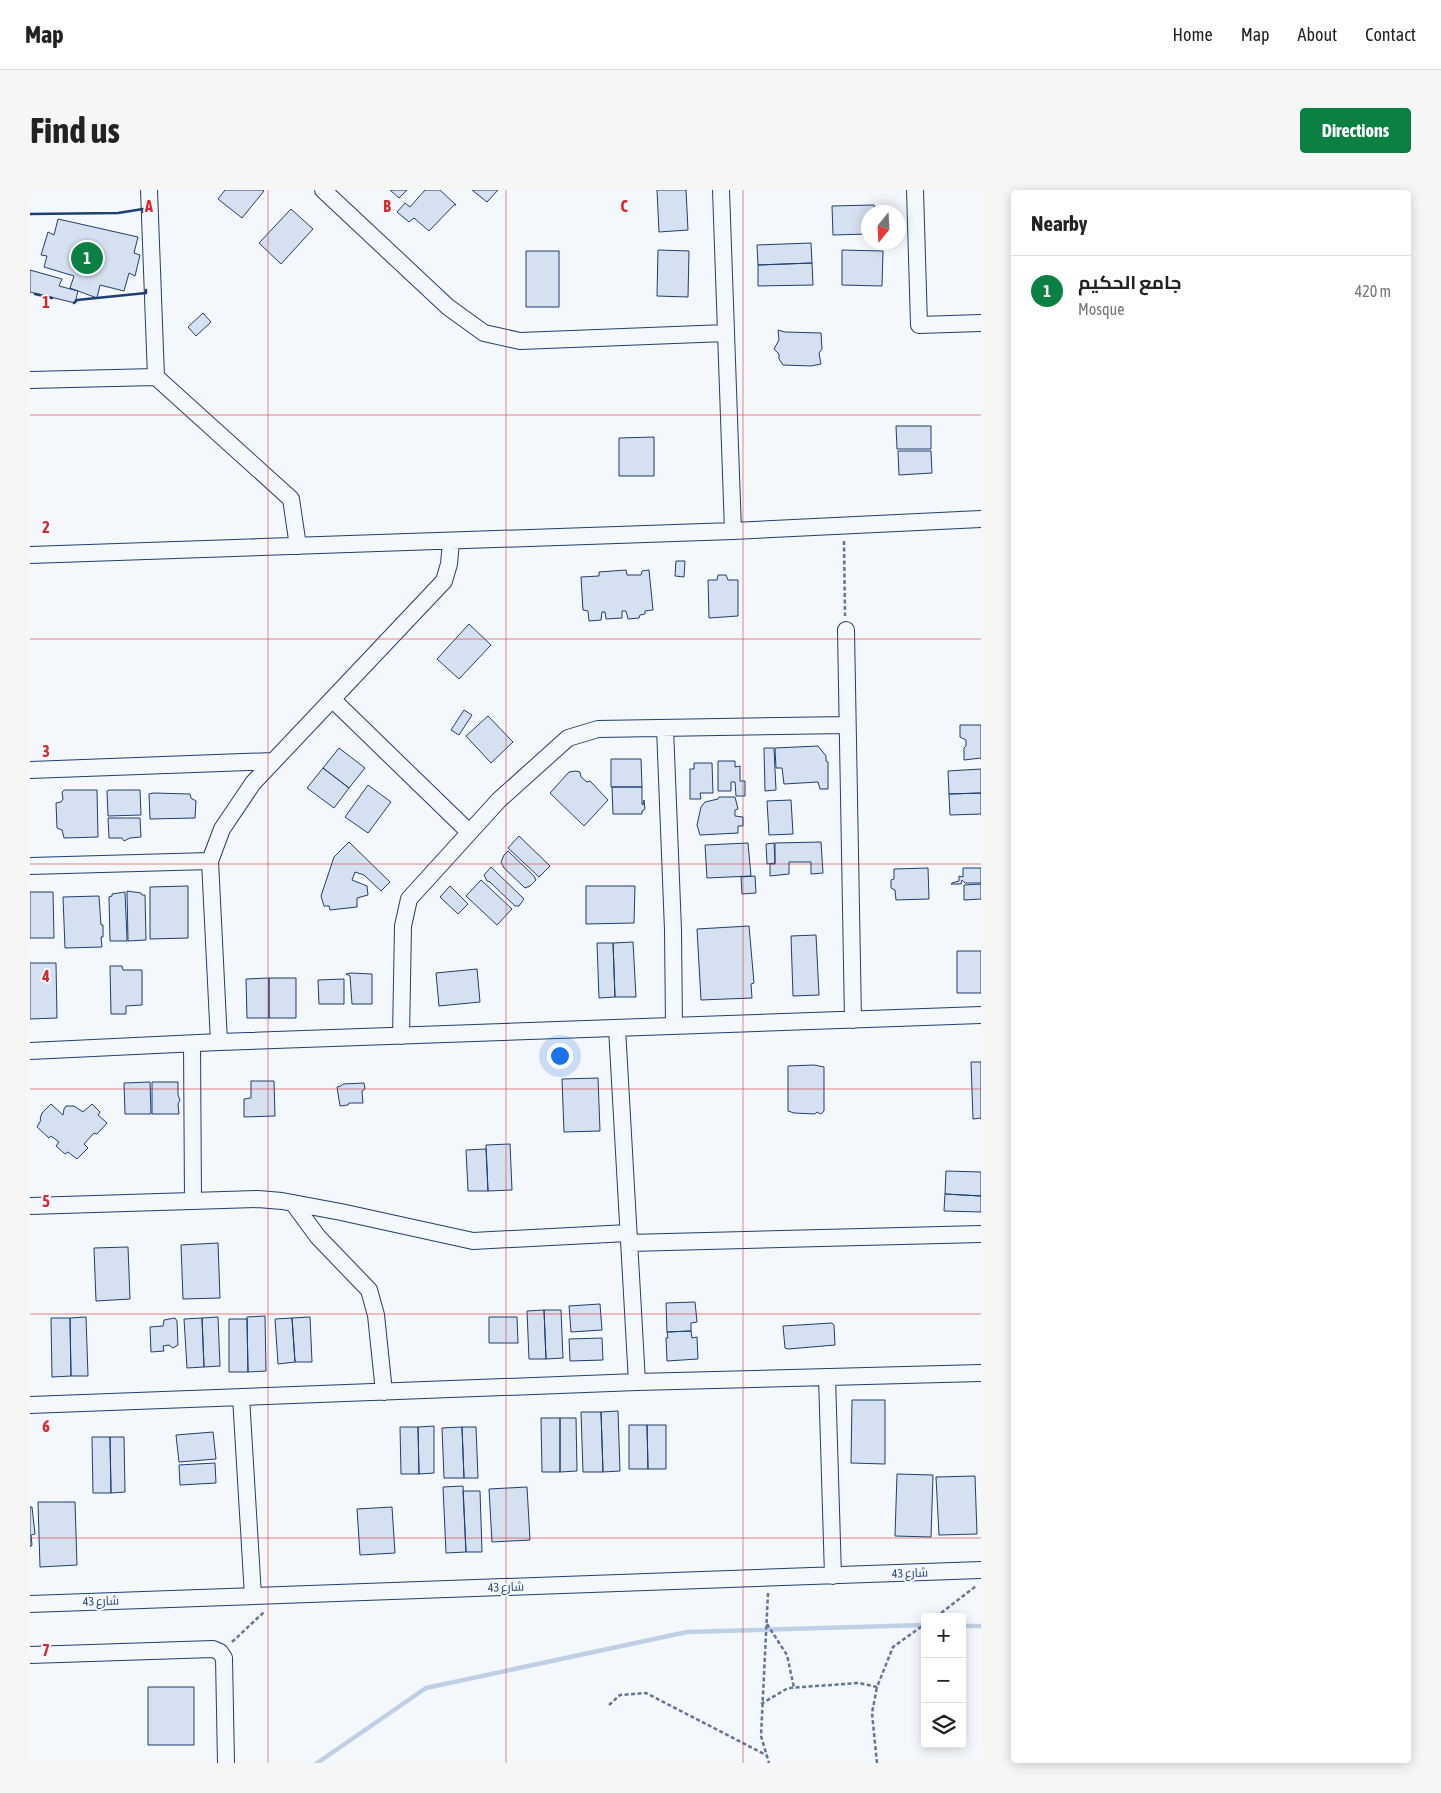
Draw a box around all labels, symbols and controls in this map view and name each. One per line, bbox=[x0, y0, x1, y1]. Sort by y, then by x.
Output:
text: Map bbox=[25, 21, 64, 48]
text: Home bbox=[1173, 24, 1213, 45]
text: Map bbox=[1241, 24, 1270, 45]
text: About bbox=[1298, 24, 1337, 45]
text: Contact bbox=[1365, 24, 1416, 45]
button: Directions bbox=[1300, 108, 1411, 153]
text: Find us bbox=[30, 110, 120, 150]
text: A bbox=[144, 197, 153, 215]
text: B bbox=[383, 197, 391, 215]
text: C bbox=[620, 197, 628, 215]
north arrow bbox=[861, 205, 906, 250]
text: Nearby bbox=[1031, 211, 1087, 235]
pin: 1 bbox=[71, 239, 103, 277]
text: جامع الحكيم bbox=[1078, 271, 1181, 293]
text: 1 bbox=[1043, 282, 1051, 300]
text: 420 m bbox=[1355, 282, 1391, 300]
text: 1 bbox=[42, 293, 50, 311]
text: Mosque bbox=[1078, 300, 1124, 318]
text: 2 bbox=[42, 518, 50, 536]
text: 3 bbox=[42, 742, 50, 760]
text: 4 bbox=[41, 967, 50, 985]
your location bbox=[547, 1043, 573, 1069]
text: 5 bbox=[42, 1192, 50, 1210]
text: 6 bbox=[42, 1417, 50, 1435]
street label: شارع 43 bbox=[892, 1565, 928, 1582]
street label: شارع 43 bbox=[488, 1579, 524, 1596]
street label: شارع 43 bbox=[83, 1593, 119, 1610]
map controls bbox=[921, 1613, 966, 1748]
button: + bbox=[921, 1613, 966, 1658]
text: 7 bbox=[42, 1641, 50, 1659]
button: − bbox=[921, 1658, 966, 1703]
button: layers bbox=[921, 1703, 966, 1748]

